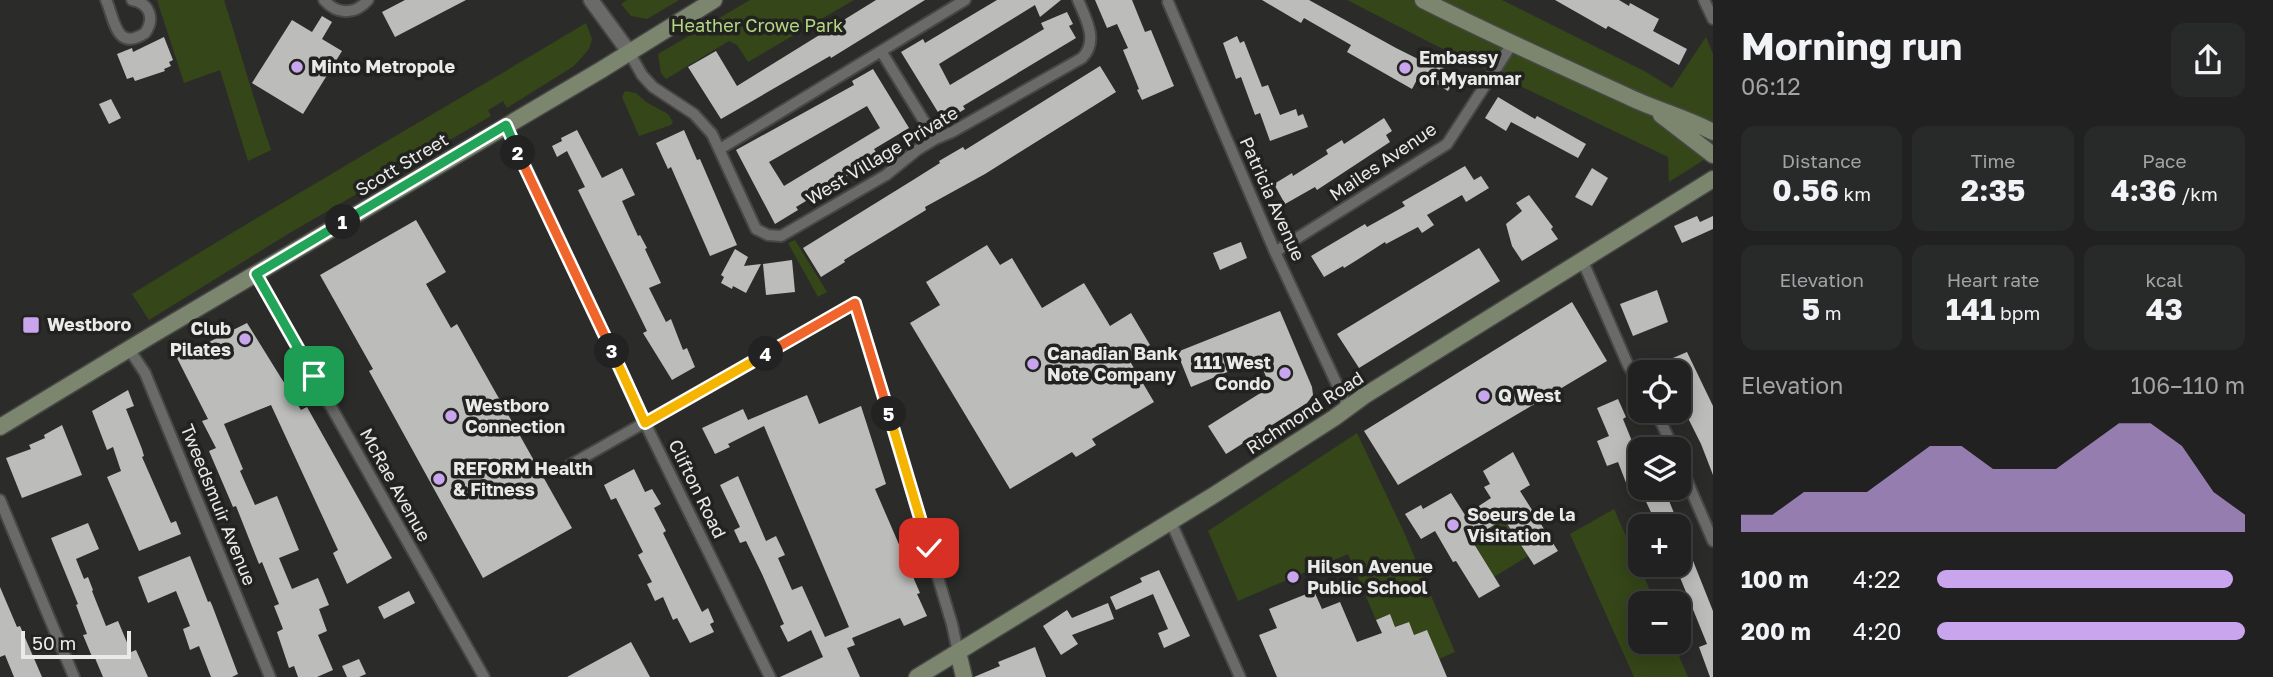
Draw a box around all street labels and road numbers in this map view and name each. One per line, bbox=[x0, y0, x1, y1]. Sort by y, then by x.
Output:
street label: West Village Private bbox=[801, 101, 962, 209]
street label: Mailes Avenue bbox=[1325, 117, 1440, 205]
street label: Scott Street bbox=[351, 128, 452, 200]
street label: Patricia Avenue bbox=[1236, 133, 1310, 264]
street label: Richmond Road bbox=[1242, 366, 1367, 458]
street label: Tweedsmuir Avenue bbox=[176, 421, 261, 589]
street label: McRae Avenue bbox=[356, 424, 436, 545]
street label: Clifton Road bbox=[665, 436, 731, 542]

